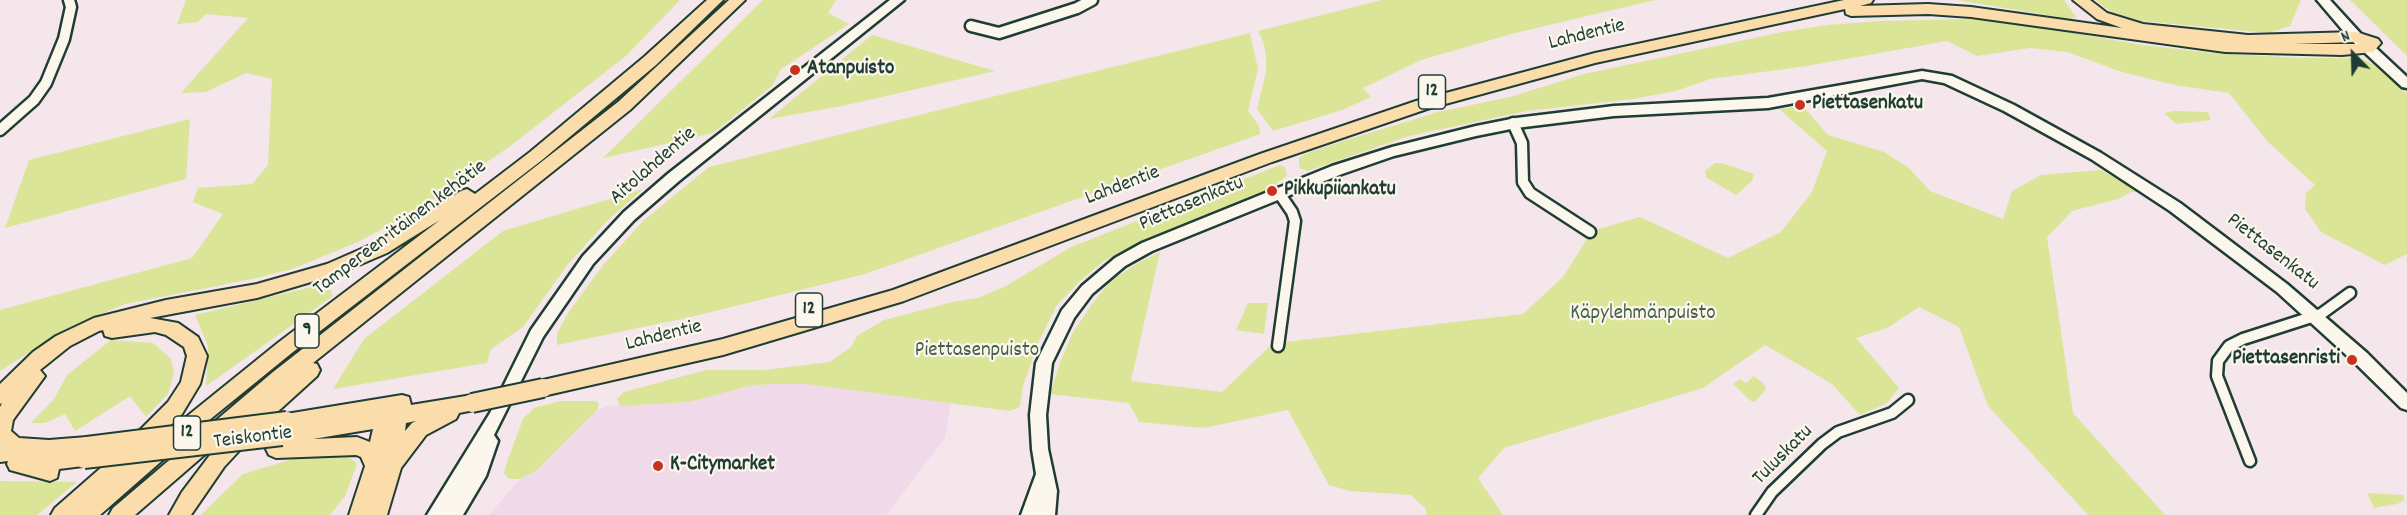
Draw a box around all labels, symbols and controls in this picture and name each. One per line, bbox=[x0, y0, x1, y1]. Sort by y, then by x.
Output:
street label: Lahdentie bbox=[1546, 14, 1628, 58]
north arrow bbox=[2323, 24, 2383, 84]
text: N bbox=[2338, 25, 2354, 49]
place label: Atanpuisto bbox=[807, 57, 894, 83]
marker: Atanpuisto bbox=[788, 63, 802, 77]
road number: 12 bbox=[1418, 75, 1446, 109]
place label: Piettasenkatu bbox=[1812, 92, 1923, 118]
marker: Piettasenkatu bbox=[1793, 98, 1807, 112]
street label: Aitolahdentie bbox=[606, 123, 702, 211]
street label: Tampereen itäinen kehätie bbox=[309, 156, 493, 302]
street label: Lahdentie bbox=[1082, 161, 1164, 213]
street label: Piettasenkatu bbox=[1136, 172, 1248, 238]
place label: Pikkupiiankatu bbox=[1284, 178, 1396, 204]
marker: Pikkupiiankatu bbox=[1265, 184, 1279, 198]
street label: Piettasenkatu bbox=[2221, 209, 2323, 297]
road number: 12 bbox=[796, 293, 822, 327]
park label: Käpylehmänpuisto bbox=[1570, 302, 1716, 328]
road number: 9 bbox=[295, 314, 319, 348]
street label: Lahdentie bbox=[623, 315, 705, 359]
park label: Piettasenpuisto bbox=[915, 339, 1039, 365]
place label: Piettasenristi bbox=[2232, 347, 2340, 373]
marker: Piettasenristi bbox=[2345, 353, 2359, 367]
road number: 12 bbox=[174, 416, 201, 450]
street label: Tuluskatu bbox=[1748, 420, 1820, 492]
street label: Teiskontie bbox=[212, 422, 294, 456]
place label: K-Citymarket bbox=[670, 453, 775, 479]
marker: K-Citymarket bbox=[651, 459, 665, 473]

